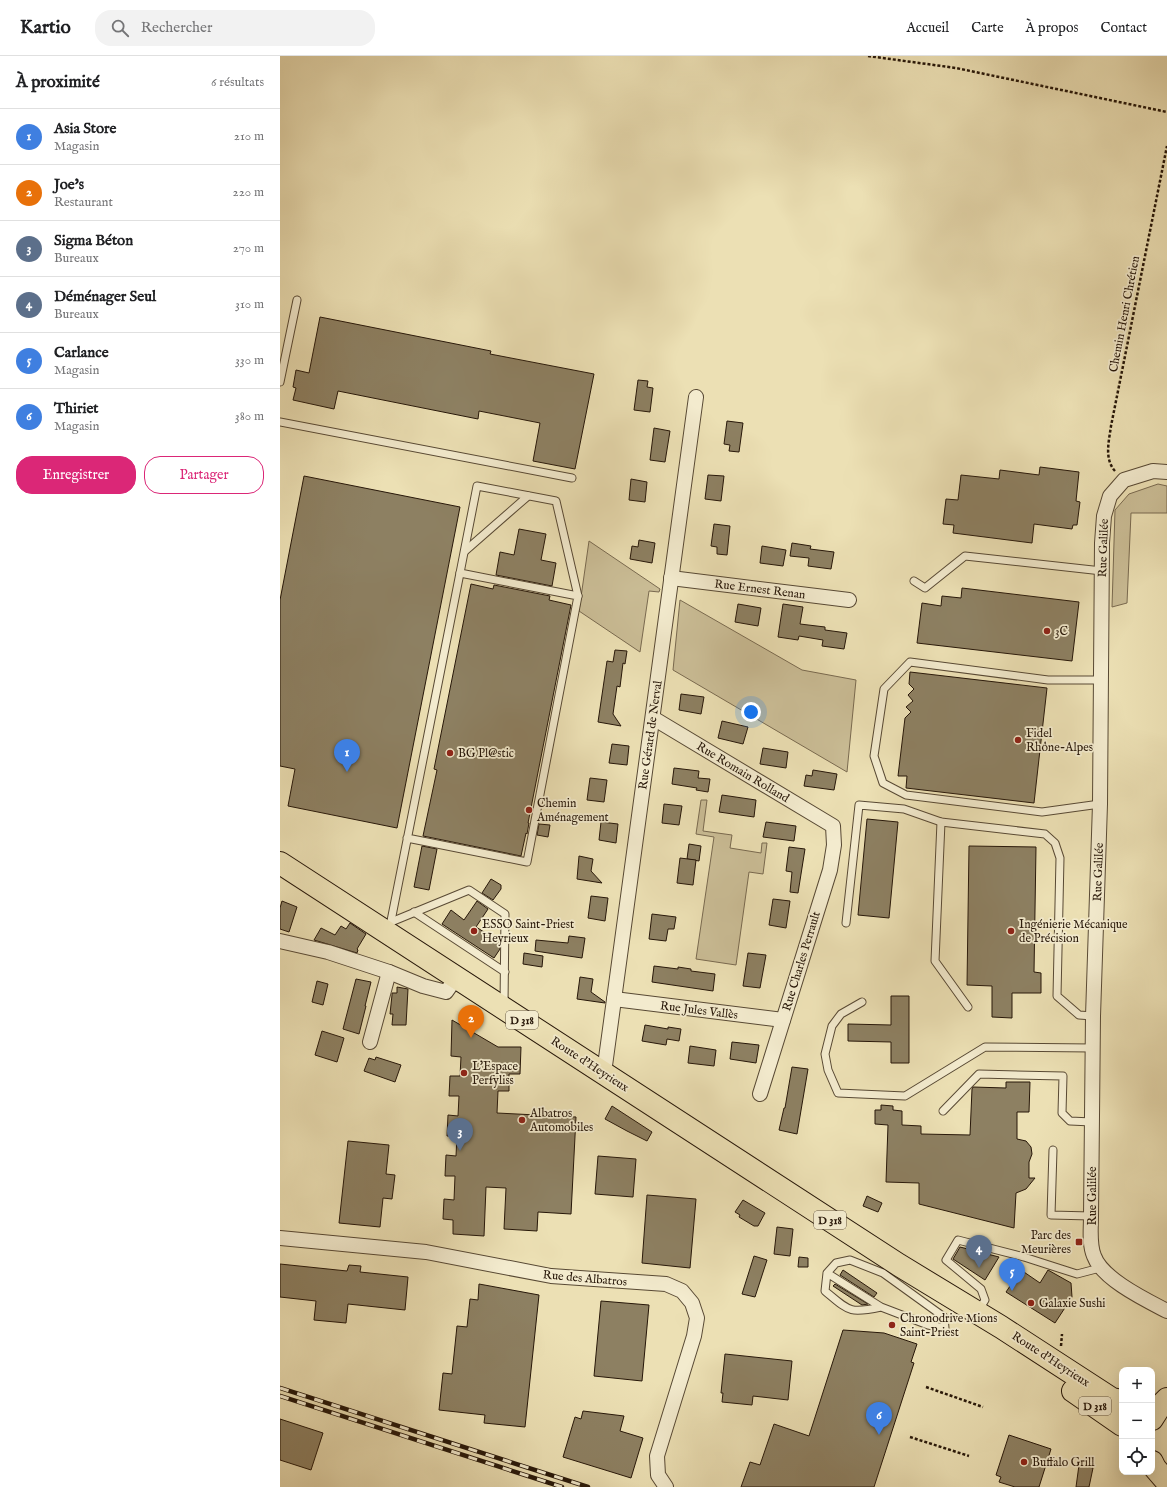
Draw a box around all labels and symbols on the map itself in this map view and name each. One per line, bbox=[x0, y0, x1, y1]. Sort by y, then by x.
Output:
street label: Chemin Henri Chrétien bbox=[1106, 254, 1143, 374]
street label: Rue Galilée bbox=[1095, 518, 1112, 578]
street label: Rue Ernest Renan bbox=[714, 576, 807, 603]
place label: 3C bbox=[1055, 624, 1068, 639]
marker: 3C bbox=[1042, 626, 1052, 636]
street label: Rue Gérard de Nerval bbox=[635, 679, 666, 790]
your location bbox=[741, 702, 761, 722]
place label: Fidel Rhône-Alpes bbox=[1026, 726, 1093, 756]
marker: Fidel Rhône-Alpes bbox=[1013, 735, 1023, 745]
pin: 1 bbox=[334, 739, 360, 772]
street label: Rue Romain Rolland bbox=[694, 739, 792, 806]
place label: BG Pl@stic bbox=[458, 746, 514, 761]
marker: BG Pl@stic bbox=[445, 748, 455, 758]
place label: Chemin Aménagement bbox=[536, 796, 609, 825]
marker: Chemin Aménagement bbox=[524, 805, 534, 815]
street label: Rue Galilée bbox=[1090, 842, 1107, 902]
street label: Rue Charles Perrault bbox=[779, 909, 824, 1013]
place label: ESSO Saint-Priest Heyrieux bbox=[482, 917, 574, 946]
place label: Ingénierie Mécanique de Précision bbox=[1019, 917, 1128, 946]
marker: ESSO Saint-Priest Heyrieux bbox=[469, 926, 479, 936]
marker: Ingénierie Mécanique de Précision bbox=[1006, 926, 1016, 936]
street label: Rue Jules Vallès bbox=[659, 998, 739, 1024]
pin: 2 bbox=[458, 1005, 484, 1038]
road number: D 318 bbox=[506, 1011, 538, 1029]
street label: Route d'Heyrieux bbox=[548, 1034, 632, 1095]
place label: L'Espace Perfyliss bbox=[472, 1059, 518, 1088]
marker: L'Espace Perfyliss bbox=[459, 1068, 469, 1078]
place label: Albatros Automobiles bbox=[529, 1106, 593, 1135]
marker: Albatros Automobiles bbox=[517, 1115, 527, 1125]
pin: 3 bbox=[447, 1118, 473, 1151]
street label: Rue Galilée bbox=[1085, 1166, 1100, 1225]
road number: D 318 bbox=[814, 1211, 846, 1229]
place label: Parc des Meurières bbox=[1021, 1228, 1071, 1257]
pin: 4 bbox=[966, 1235, 992, 1268]
marker: Parc des Meurières bbox=[1074, 1237, 1084, 1247]
pin: 5 bbox=[999, 1258, 1025, 1291]
street label: Rue des Albatros bbox=[542, 1267, 628, 1290]
place label: Galaxie Sushi bbox=[1039, 1296, 1106, 1311]
marker: Galaxie Sushi bbox=[1026, 1298, 1036, 1308]
place label: Chronodrive Mions Saint-Priest bbox=[900, 1311, 997, 1340]
marker: Chronodrive Mions Saint-Priest bbox=[887, 1320, 897, 1330]
street label: Route d'Heyrieux bbox=[1009, 1329, 1093, 1390]
road number: D 318 bbox=[1079, 1397, 1111, 1415]
pin: 6 bbox=[866, 1402, 892, 1435]
place label: Buffalo Grill bbox=[1032, 1455, 1095, 1470]
marker: Buffalo Grill bbox=[1019, 1457, 1029, 1467]

